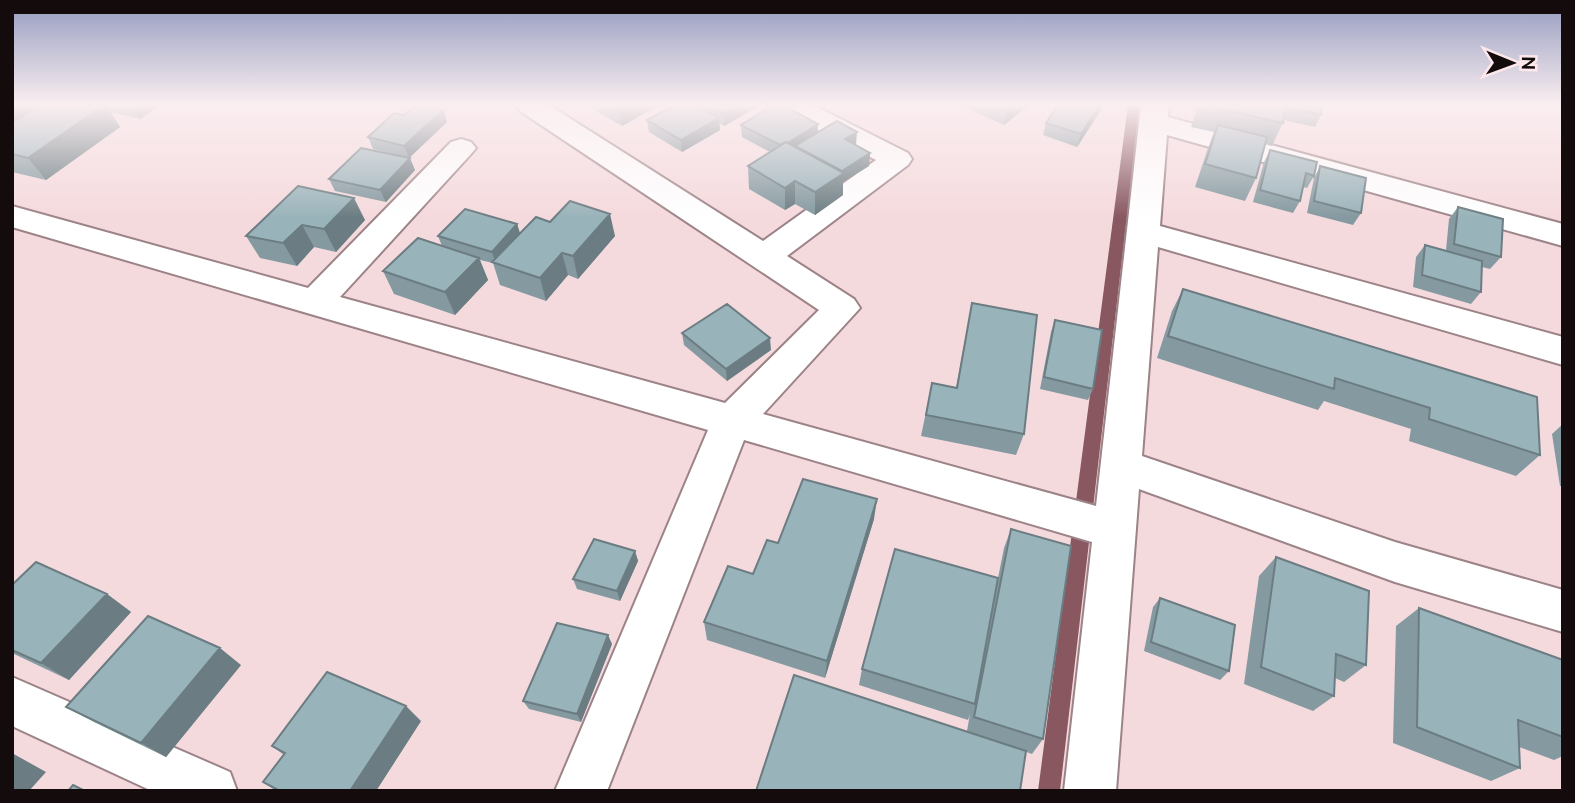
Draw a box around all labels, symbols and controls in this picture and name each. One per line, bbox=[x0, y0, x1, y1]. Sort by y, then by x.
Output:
north arrow bbox=[1477, 28, 1547, 98]
text: N bbox=[1518, 56, 1540, 71]

